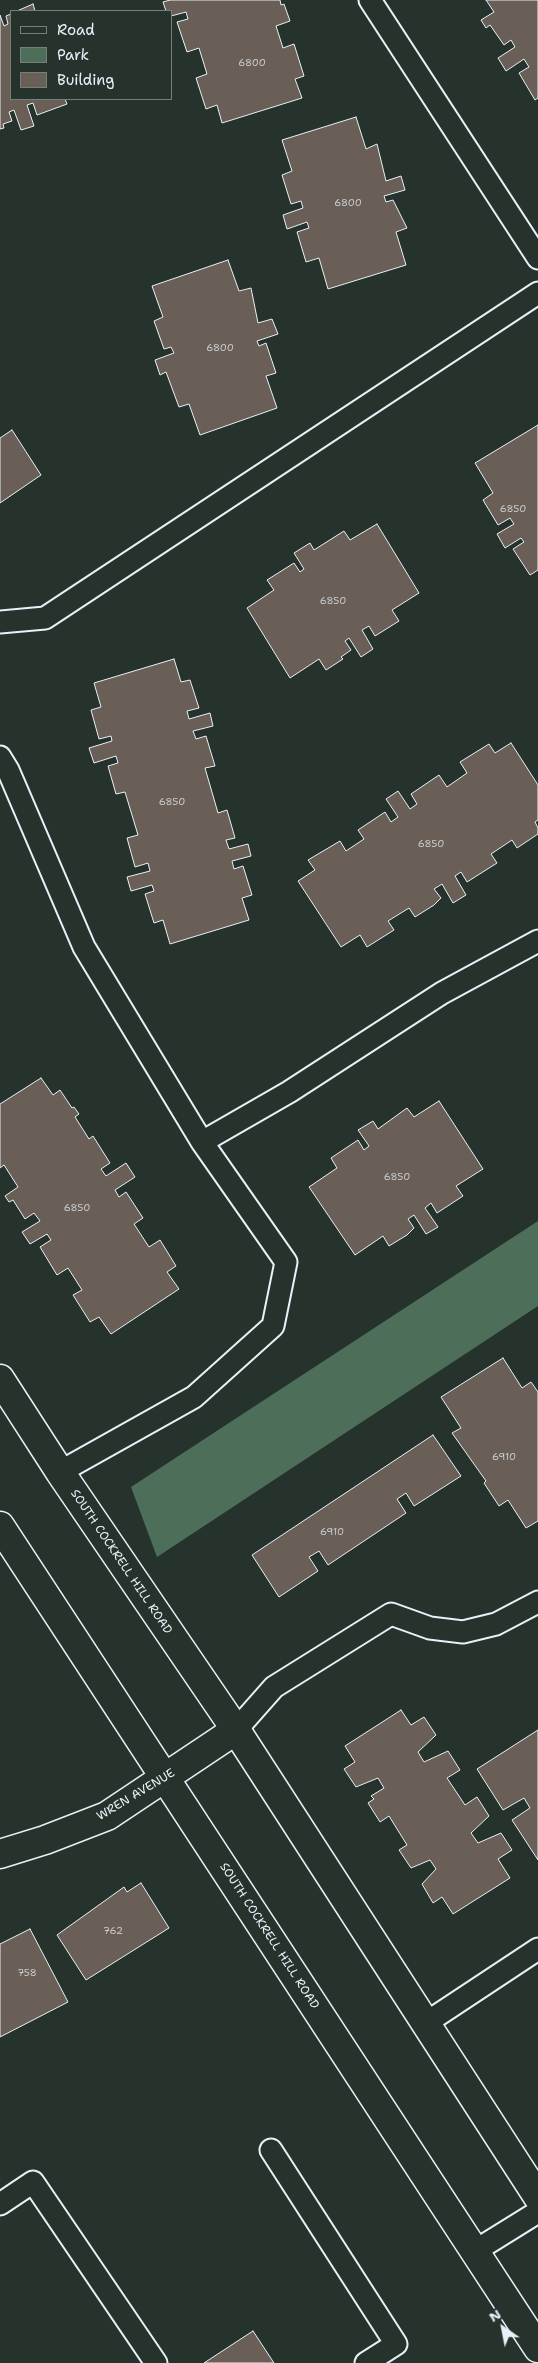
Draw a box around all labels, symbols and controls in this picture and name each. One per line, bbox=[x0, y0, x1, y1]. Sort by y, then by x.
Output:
legend bbox=[10, 10, 172, 100]
text: Road bbox=[57, 20, 95, 40]
text: Park bbox=[57, 45, 89, 65]
house number: 6800 bbox=[238, 57, 266, 69]
text: Building bbox=[57, 70, 114, 90]
house number: 6800 bbox=[334, 197, 362, 209]
house number: 6800 bbox=[206, 342, 234, 354]
house number: 6850 bbox=[500, 503, 526, 515]
house number: 6850 bbox=[320, 595, 346, 607]
house number: 6850 bbox=[159, 796, 185, 808]
house number: 6850 bbox=[418, 838, 444, 850]
house number: 6850 bbox=[384, 1171, 410, 1183]
house number: 6850 bbox=[64, 1202, 90, 1214]
house number: 6910 bbox=[492, 1451, 516, 1463]
street label: SOUTH COCKRELL HILL ROAD bbox=[67, 1487, 175, 1637]
house number: 6910 bbox=[320, 1526, 344, 1538]
street label: WREN AVENUE bbox=[94, 1766, 178, 1824]
street label: SOUTH COCKRELL HILL ROAD bbox=[216, 1860, 322, 2012]
house number: 762 bbox=[103, 1925, 123, 1937]
house number: 758 bbox=[17, 1967, 37, 1979]
north arrow bbox=[478, 2303, 528, 2353]
text: N bbox=[485, 2305, 504, 2326]

